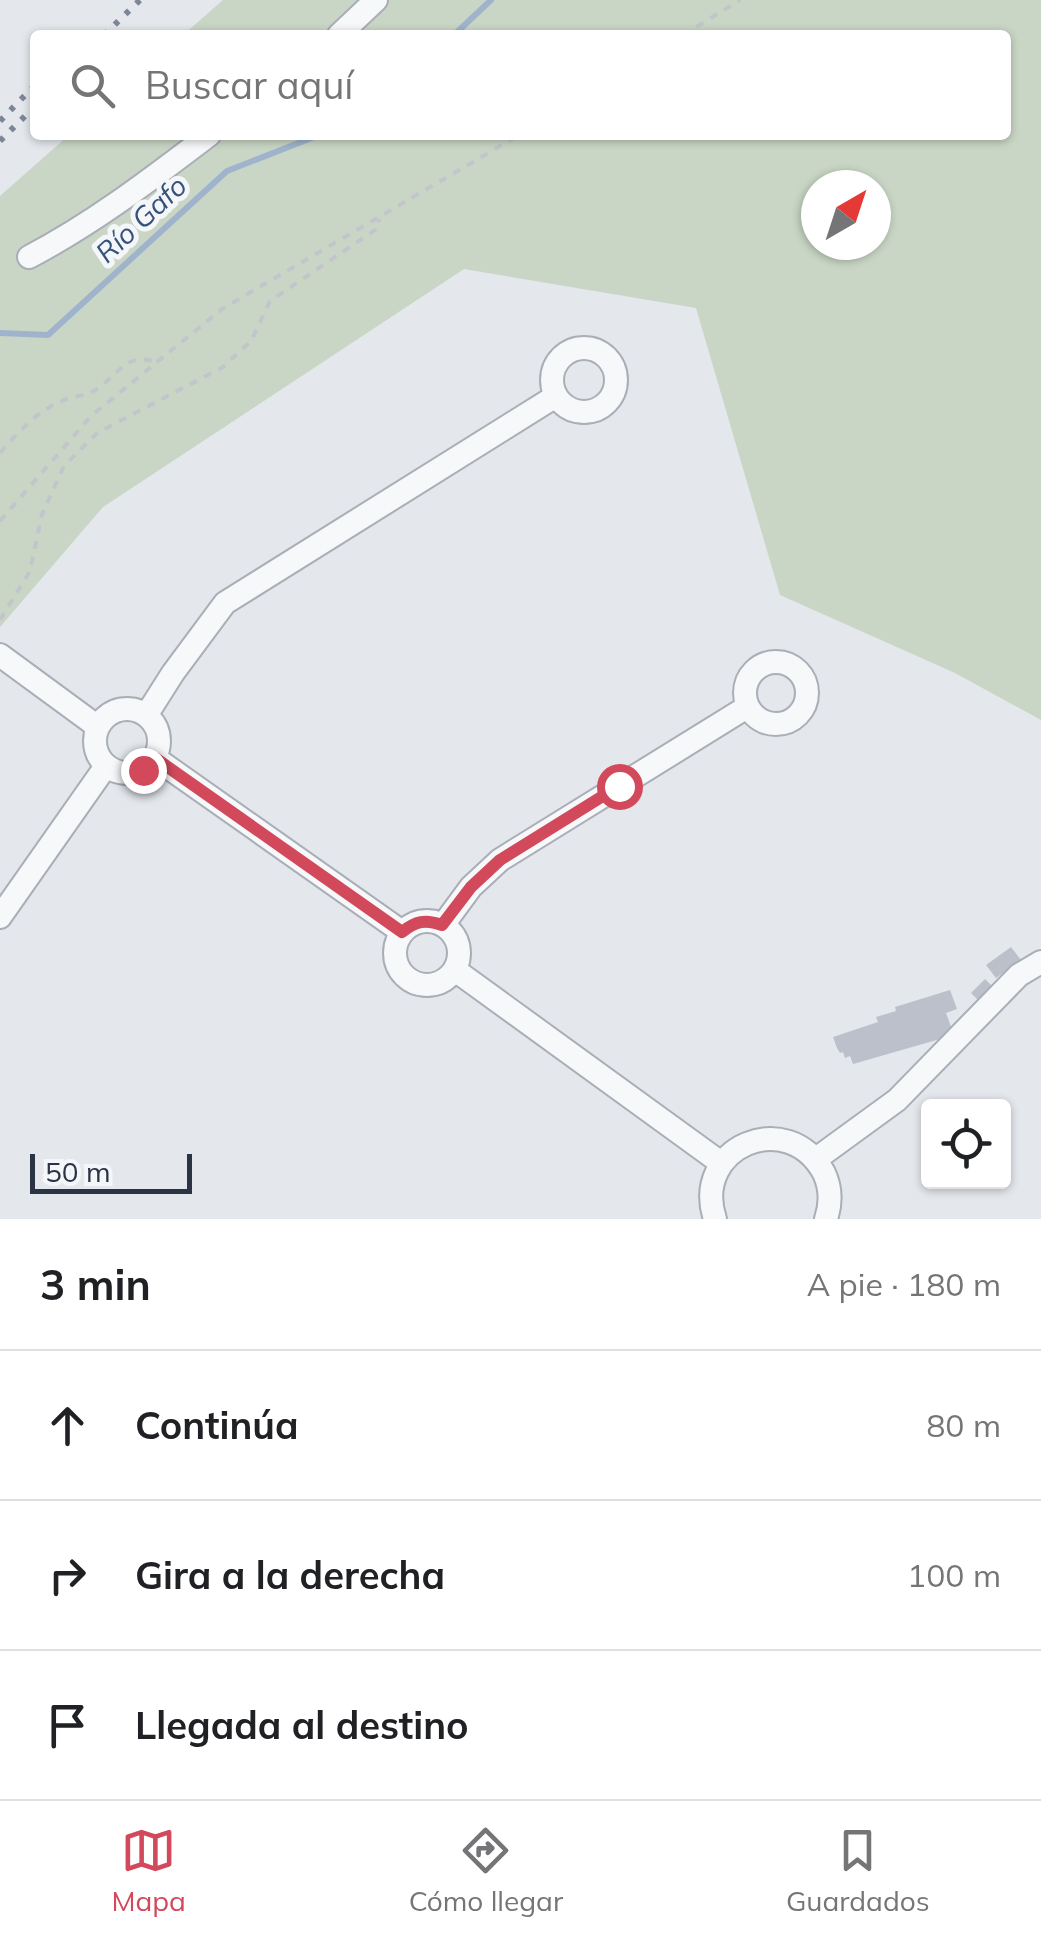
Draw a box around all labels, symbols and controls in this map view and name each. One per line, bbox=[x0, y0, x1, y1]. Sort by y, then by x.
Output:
search box bbox=[30, 30, 1011, 140]
icon: search bbox=[65, 58, 120, 113]
text: Buscar aquí bbox=[145, 61, 353, 109]
water label: Río Gafo bbox=[88, 168, 193, 270]
north arrow bbox=[801, 170, 891, 260]
route end bbox=[121, 748, 167, 794]
route start bbox=[597, 764, 643, 810]
map controls bbox=[921, 1099, 1011, 1189]
button: locate bbox=[921, 1099, 1011, 1189]
scale bar bbox=[30, 1149, 192, 1194]
text: 50 m bbox=[45, 1154, 111, 1189]
text: 3 min bbox=[40, 1258, 151, 1311]
text: A pie · 180 m bbox=[807, 1264, 1001, 1304]
icon: ahead bbox=[40, 1398, 95, 1453]
text: Continúa bbox=[135, 1401, 299, 1449]
text: 80 m bbox=[926, 1405, 1001, 1445]
icon: right bbox=[40, 1548, 95, 1603]
text: Gira a la derecha bbox=[135, 1551, 445, 1599]
text: 100 m bbox=[907, 1555, 1001, 1595]
icon: arrive bbox=[40, 1698, 95, 1753]
text: Llegada al destino bbox=[135, 1701, 469, 1749]
tab: Mapa bbox=[111, 1823, 186, 1918]
tab: Cómo llegar bbox=[409, 1823, 563, 1918]
tab: Guardados bbox=[786, 1823, 930, 1918]

